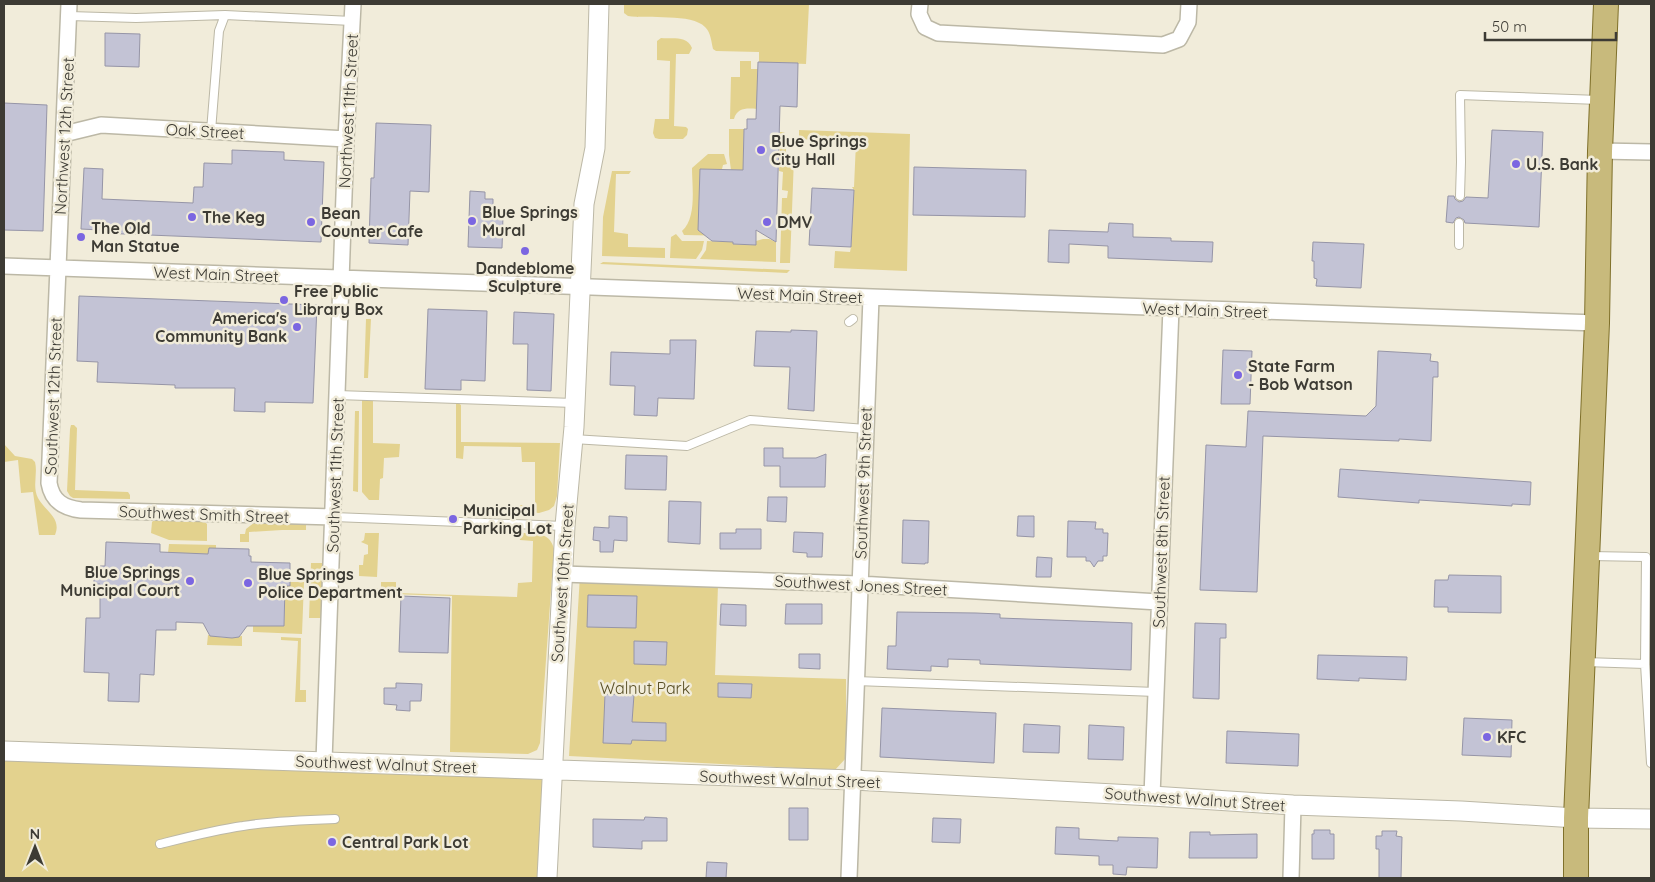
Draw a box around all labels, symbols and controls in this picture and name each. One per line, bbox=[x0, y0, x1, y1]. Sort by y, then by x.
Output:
scale bar bbox=[1485, 10, 1616, 42]
text: 50 m bbox=[1492, 17, 1527, 36]
street label: Northwest 11th Street bbox=[334, 33, 362, 189]
street label: Northwest 12th Street bbox=[50, 57, 78, 215]
street label: Oak Street bbox=[165, 119, 245, 143]
place label: Blue Springs City Hall bbox=[771, 131, 867, 169]
marker: Blue Springs City Hall bbox=[755, 144, 767, 156]
place label: U.S. Bank bbox=[1526, 154, 1598, 174]
marker: U.S. Bank bbox=[1510, 158, 1522, 170]
place label: Blue Springs Mural bbox=[482, 202, 578, 240]
place label: Bean Counter Cafe bbox=[321, 203, 423, 241]
place label: The Keg bbox=[202, 207, 265, 227]
marker: The Keg bbox=[186, 211, 198, 223]
place label: DMV bbox=[777, 212, 813, 232]
marker: Blue Springs Mural bbox=[466, 215, 478, 227]
marker: Bean Counter Cafe bbox=[305, 216, 317, 228]
marker: DMV bbox=[761, 216, 773, 228]
place label: The Old Man Statue bbox=[91, 218, 180, 256]
marker: The Old Man Statue bbox=[75, 231, 87, 243]
marker: Dandeblome Sculpture bbox=[519, 245, 531, 257]
place label: Dandeblome Sculpture bbox=[476, 258, 574, 296]
street label: West Main Street bbox=[153, 262, 279, 286]
place label: Free Public Library Box bbox=[294, 281, 383, 319]
street label: West Main Street bbox=[737, 283, 863, 307]
marker: Free Public Library Box bbox=[278, 294, 290, 306]
street label: West Main Street bbox=[1142, 298, 1268, 322]
place label: America's Community Bank bbox=[155, 308, 287, 346]
street label: Southwest 12th Street bbox=[40, 317, 66, 475]
marker: America's Community Bank bbox=[291, 321, 303, 333]
place label: State Farm - Bob Watson bbox=[1248, 356, 1353, 394]
marker: State Farm - Bob Watson bbox=[1232, 369, 1244, 381]
street label: Southwest 11th Street bbox=[322, 397, 348, 553]
street label: Southwest 9th Street bbox=[850, 407, 876, 559]
street label: Southwest 8th Street bbox=[1148, 476, 1174, 628]
place label: Municipal Parking Lot bbox=[463, 500, 552, 538]
street label: Southwest Smith Street bbox=[119, 501, 289, 527]
street label: Southwest 10th Street bbox=[546, 503, 578, 663]
marker: Municipal Parking Lot bbox=[447, 513, 459, 525]
place label: Blue Springs Municipal Court bbox=[60, 562, 180, 600]
place label: Blue Springs Police Department bbox=[258, 564, 403, 602]
street label: Southwest Jones Street bbox=[774, 570, 948, 600]
marker: Blue Springs Municipal Court bbox=[184, 575, 196, 587]
marker: Blue Springs Police Department bbox=[242, 577, 254, 589]
park label: Walnut Park bbox=[600, 678, 690, 698]
place label: KFC bbox=[1497, 727, 1526, 747]
marker: KFC bbox=[1481, 731, 1493, 743]
street label: Southwest Walnut Street bbox=[295, 751, 477, 777]
street label: Southwest Walnut Street bbox=[699, 766, 881, 792]
street label: Southwest Walnut Street bbox=[1104, 783, 1286, 815]
north arrow bbox=[10, 822, 60, 872]
text: N bbox=[30, 825, 40, 843]
place label: Central Park Lot bbox=[342, 832, 469, 852]
marker: Central Park Lot bbox=[326, 836, 338, 848]

